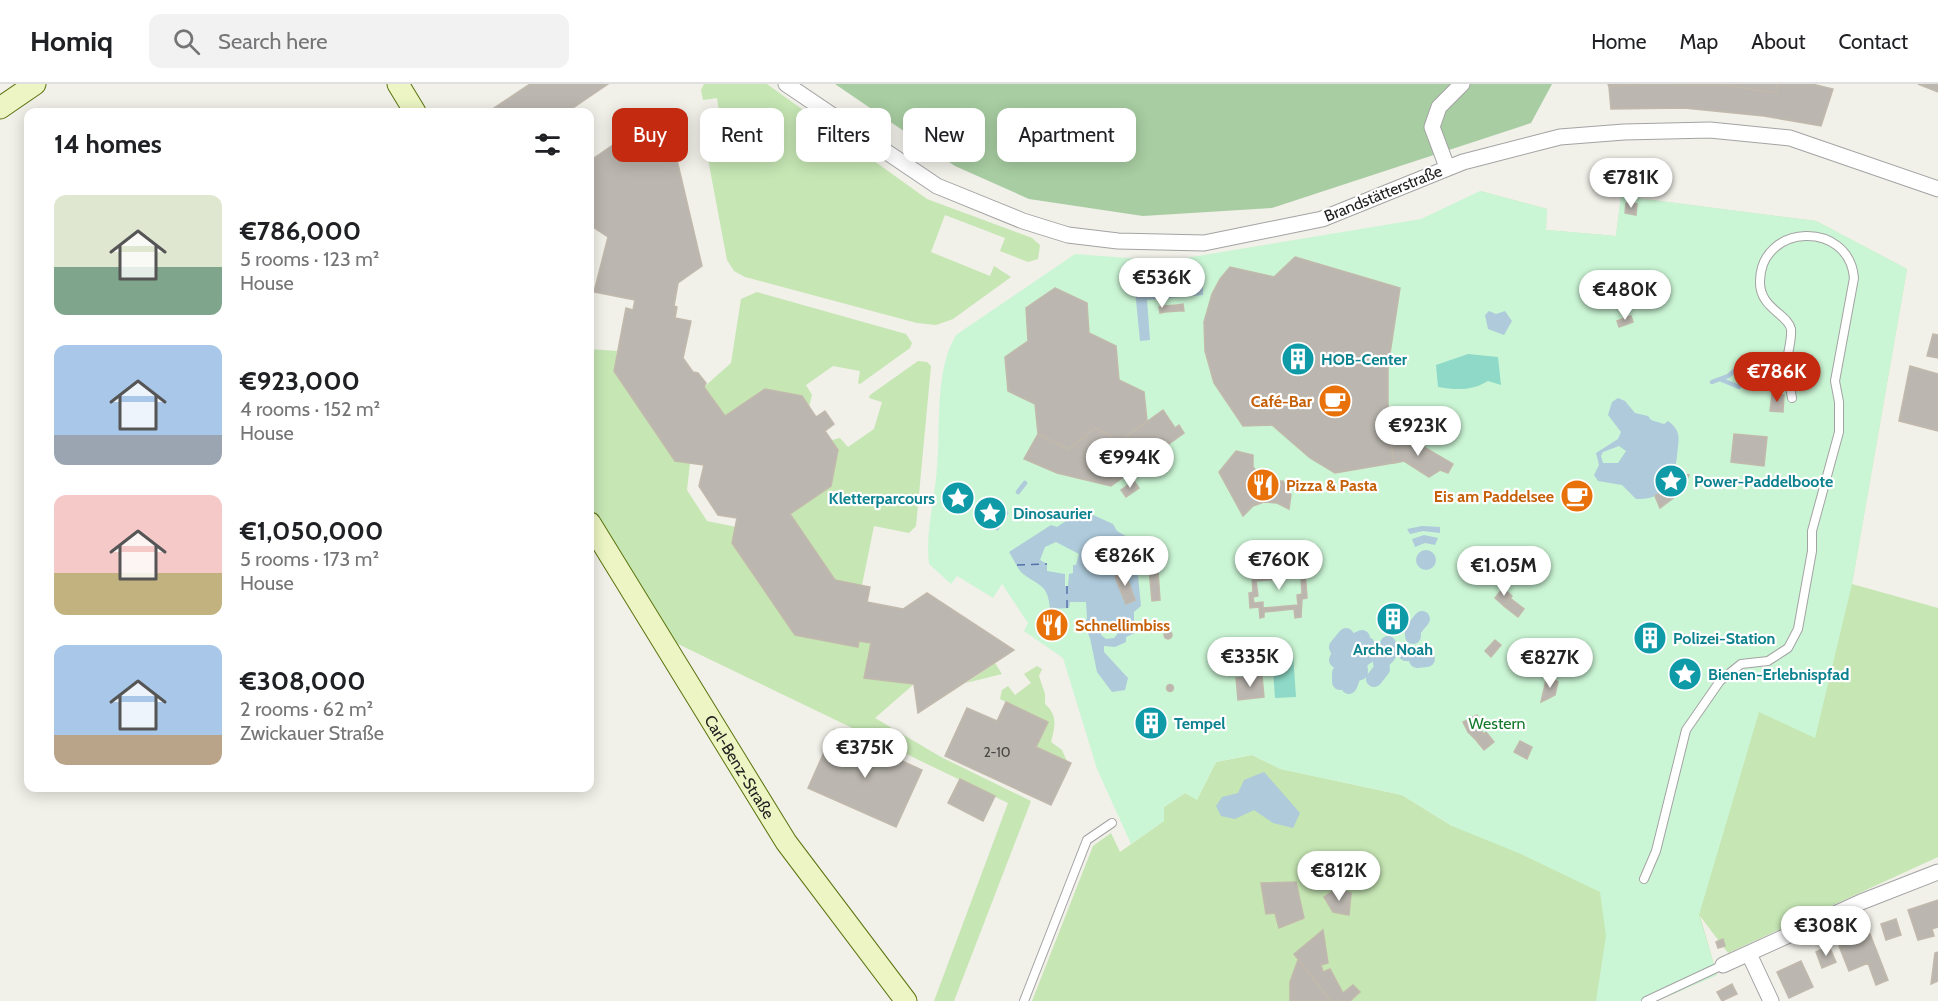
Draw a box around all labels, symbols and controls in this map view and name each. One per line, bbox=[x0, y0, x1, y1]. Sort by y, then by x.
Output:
search box bbox=[149, 14, 569, 68]
text: Homiq bbox=[30, 24, 113, 58]
icon: search bbox=[170, 25, 203, 58]
text: Search here bbox=[218, 28, 327, 55]
text: Home bbox=[1591, 29, 1647, 54]
text: Map bbox=[1680, 29, 1718, 54]
text: About bbox=[1751, 29, 1805, 54]
text: Contact bbox=[1838, 29, 1908, 54]
chip: Buy bbox=[612, 108, 688, 162]
chip: Rent bbox=[700, 108, 784, 162]
chip: Filters bbox=[796, 108, 891, 162]
chip: New bbox=[903, 108, 985, 162]
chip: Apartment bbox=[997, 108, 1136, 162]
text: 14 homes bbox=[54, 128, 162, 160]
icon: filters bbox=[531, 128, 564, 161]
pin: €781K bbox=[1589, 158, 1673, 209]
street label: Brandstätterstraße bbox=[1321, 161, 1445, 226]
text: €781K bbox=[1603, 165, 1659, 189]
text: €786,000 bbox=[240, 215, 361, 247]
icon: home bbox=[102, 219, 174, 291]
text: 5 rooms · 123 m² bbox=[240, 247, 379, 271]
pin: €536K bbox=[1120, 258, 1204, 309]
text: €536K bbox=[1133, 265, 1191, 289]
pin: €480K bbox=[1583, 270, 1667, 321]
text: House bbox=[240, 271, 294, 295]
text: €480K bbox=[1593, 277, 1657, 301]
building icon: HOB-Center bbox=[1280, 341, 1316, 377]
place label: HOB-Center bbox=[1321, 350, 1408, 369]
pin: €786K bbox=[1735, 352, 1819, 403]
text: €786K bbox=[1748, 359, 1806, 383]
text: €923,000 bbox=[240, 365, 360, 397]
icon: home bbox=[102, 369, 174, 441]
cafe icon: Café-Bar bbox=[1317, 383, 1353, 419]
place label: Café-Bar bbox=[1251, 392, 1313, 411]
text: 4 rooms · 152 m² bbox=[240, 397, 380, 421]
pin: €923K bbox=[1376, 406, 1460, 457]
text: €923K bbox=[1389, 413, 1447, 437]
text: House bbox=[240, 421, 294, 445]
pin: €994K bbox=[1088, 438, 1172, 489]
text: €994K bbox=[1100, 445, 1160, 469]
place icon: Power-Paddelboote bbox=[1653, 463, 1689, 499]
restaurant icon: Pizza & Pasta bbox=[1245, 467, 1281, 503]
place label: Power-Paddelboote bbox=[1694, 472, 1833, 491]
place label: Pizza & Pasta bbox=[1286, 476, 1377, 495]
cafe icon: Eis am Paddelsee bbox=[1559, 478, 1595, 514]
place icon: Kletterparcours bbox=[940, 480, 976, 516]
place label: Eis am Paddelsee bbox=[1434, 487, 1554, 506]
place label: Kletterparcours bbox=[829, 489, 935, 508]
place icon: Dinosaurier bbox=[972, 495, 1008, 531]
place label: Dinosaurier bbox=[1013, 504, 1093, 523]
text: €1,050,000 bbox=[240, 515, 383, 547]
icon: home bbox=[102, 519, 174, 591]
pin: €826K bbox=[1083, 536, 1167, 587]
pin: €760K bbox=[1237, 540, 1321, 591]
text: €826K bbox=[1095, 543, 1155, 567]
pin: €1.05M bbox=[1455, 546, 1553, 597]
text: 5 rooms · 173 m² bbox=[240, 547, 379, 571]
text: €760K bbox=[1249, 547, 1309, 571]
text: €1.05M bbox=[1471, 553, 1537, 577]
text: House bbox=[240, 571, 294, 595]
building icon: Arche Noah bbox=[1375, 601, 1411, 637]
restaurant icon: Schnellimbiss bbox=[1034, 607, 1070, 643]
place label: Schnellimbiss bbox=[1075, 616, 1170, 635]
building icon: Polizei-Station bbox=[1632, 620, 1668, 656]
place label: Polizei-Station bbox=[1673, 629, 1775, 648]
pin: €335K bbox=[1208, 637, 1292, 688]
pin: €827K bbox=[1508, 638, 1592, 689]
place label: Arche Noah bbox=[1353, 640, 1433, 659]
text: €335K bbox=[1221, 644, 1279, 668]
text: €827K bbox=[1521, 645, 1579, 669]
place icon: Bienen-Erlebnispfad bbox=[1667, 656, 1703, 692]
text: €308,000 bbox=[240, 665, 366, 697]
place label: Bienen-Erlebnispfad bbox=[1708, 665, 1849, 684]
icon: home bbox=[102, 669, 174, 741]
text: 2 rooms · 62 m² bbox=[240, 697, 373, 721]
building icon: Tempel bbox=[1133, 705, 1169, 741]
street label: Carl-Benz-Straße bbox=[700, 712, 778, 822]
place label: Tempel bbox=[1174, 714, 1225, 733]
park label: Western bbox=[1469, 714, 1525, 733]
text: Zwickauer Straße bbox=[240, 721, 384, 745]
pin: €375K bbox=[823, 728, 907, 779]
text: €375K bbox=[836, 735, 894, 759]
house number: 2-10 bbox=[983, 743, 1011, 761]
pin: €812K bbox=[1297, 851, 1381, 902]
text: €812K bbox=[1311, 858, 1367, 882]
pin: €308K bbox=[1784, 906, 1868, 957]
text: €308K bbox=[1795, 913, 1857, 937]

